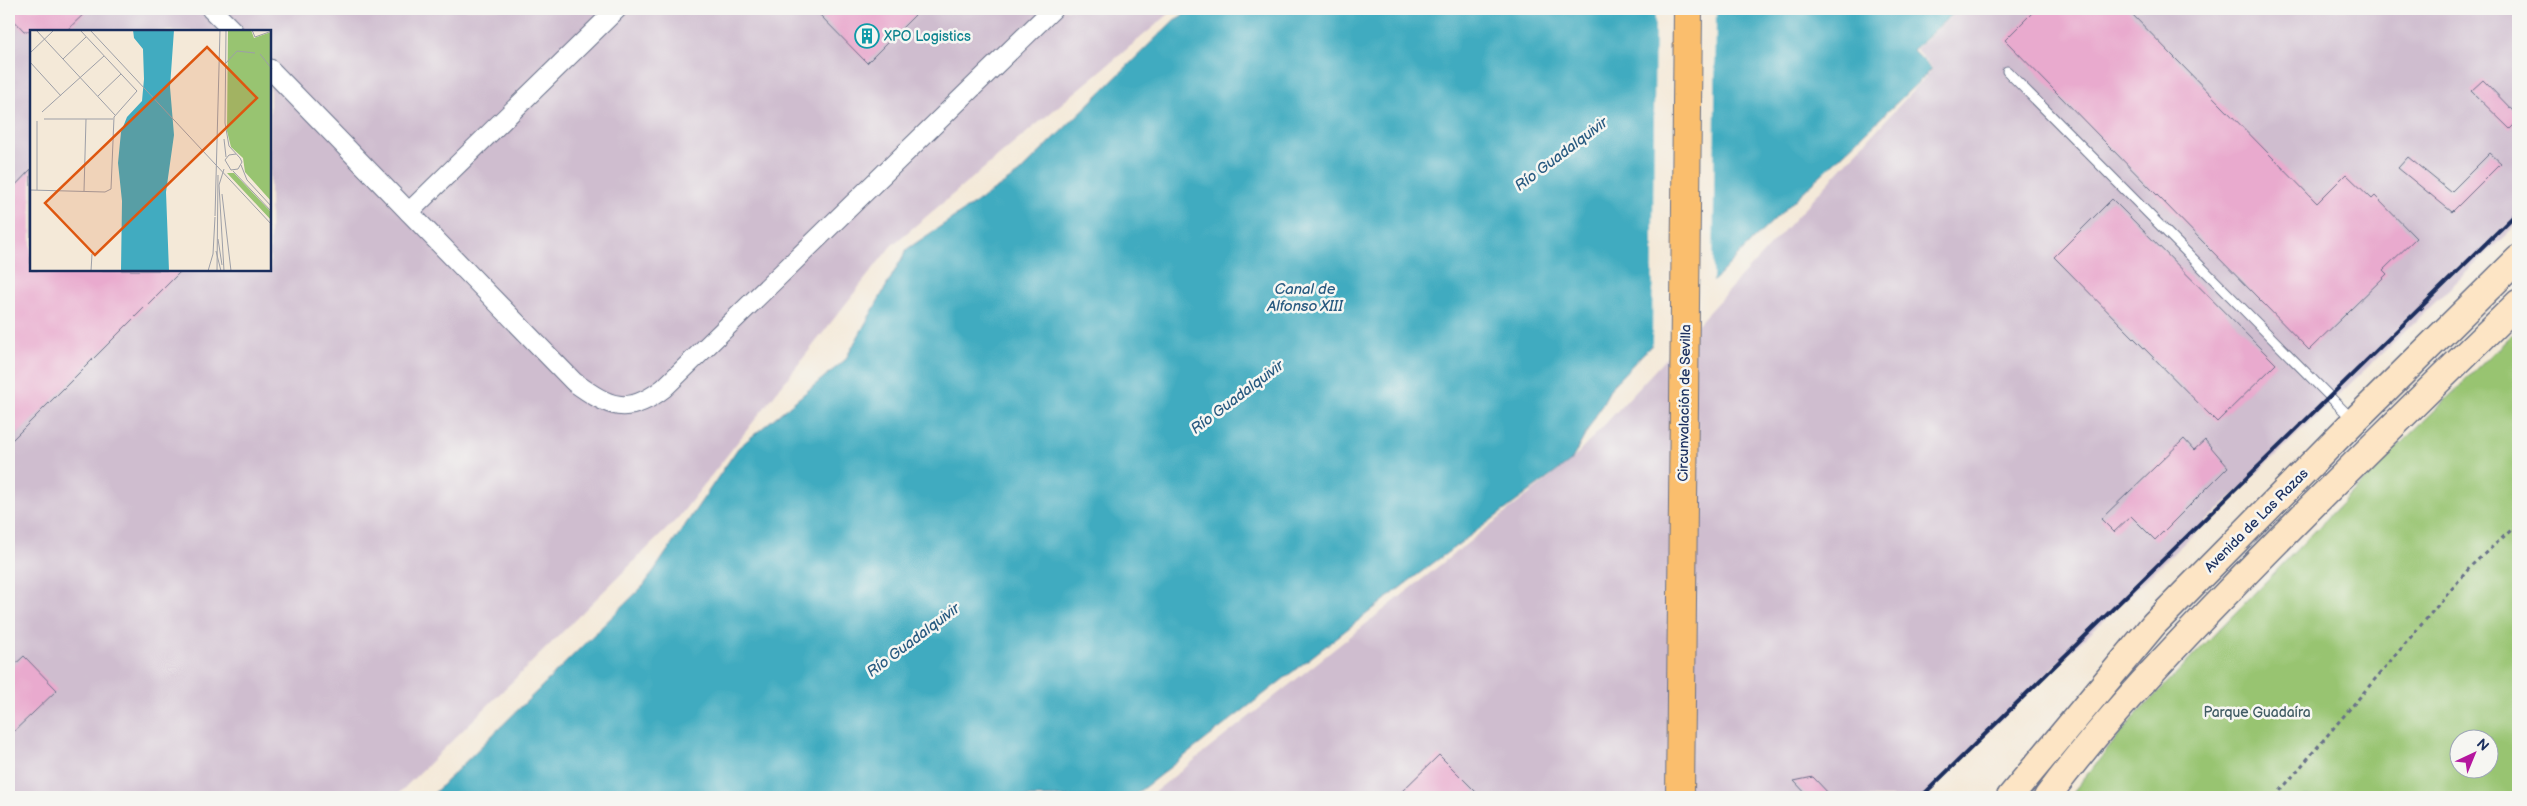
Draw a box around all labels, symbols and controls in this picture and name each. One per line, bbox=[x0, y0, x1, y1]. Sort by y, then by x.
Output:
building icon: XPO Logistics bbox=[854, 23, 880, 49]
place label: XPO Logistics bbox=[883, 28, 971, 45]
inset map bbox=[30, 30, 271, 271]
water label: Río Guadalquivir bbox=[1511, 112, 1613, 196]
water label: Canal de Alfonso XIII bbox=[1266, 280, 1344, 316]
street label: Circunvalación de Sevilla bbox=[1675, 324, 1694, 482]
water label: Río Guadalquivir bbox=[1187, 355, 1289, 439]
street label: Avenida de Las Razas bbox=[2201, 465, 2312, 576]
water label: Río Guadalquivir bbox=[863, 598, 965, 682]
park label: Parque Guadaíra bbox=[2203, 704, 2311, 721]
north arrow bbox=[2450, 728, 2500, 778]
text: N bbox=[2473, 735, 2492, 755]

